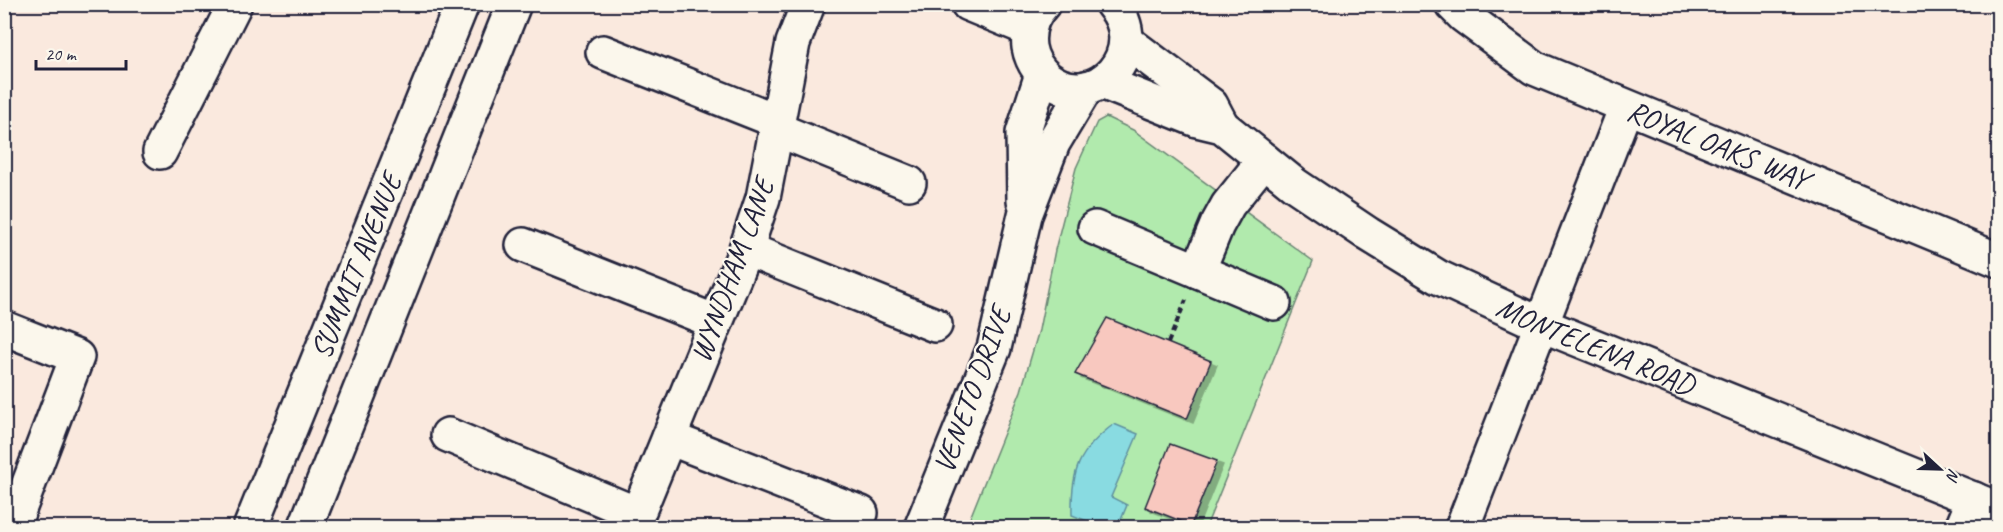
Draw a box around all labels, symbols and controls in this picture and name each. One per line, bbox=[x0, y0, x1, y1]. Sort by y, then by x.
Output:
scale bar bbox=[36, 33, 126, 71]
text: 20 m bbox=[45, 43, 78, 65]
street label: ROYAL OAKS WAY bbox=[1622, 91, 1820, 201]
street label: SUMMIT AVENUE bbox=[302, 165, 412, 364]
street label: WYNDHAM LANE bbox=[681, 170, 784, 367]
street label: MONTELENA ROAD bbox=[1491, 288, 1702, 404]
street label: VENETO DRIVE bbox=[924, 299, 1021, 478]
north arrow bbox=[1910, 439, 1970, 499]
text: N bbox=[1941, 466, 1964, 485]

